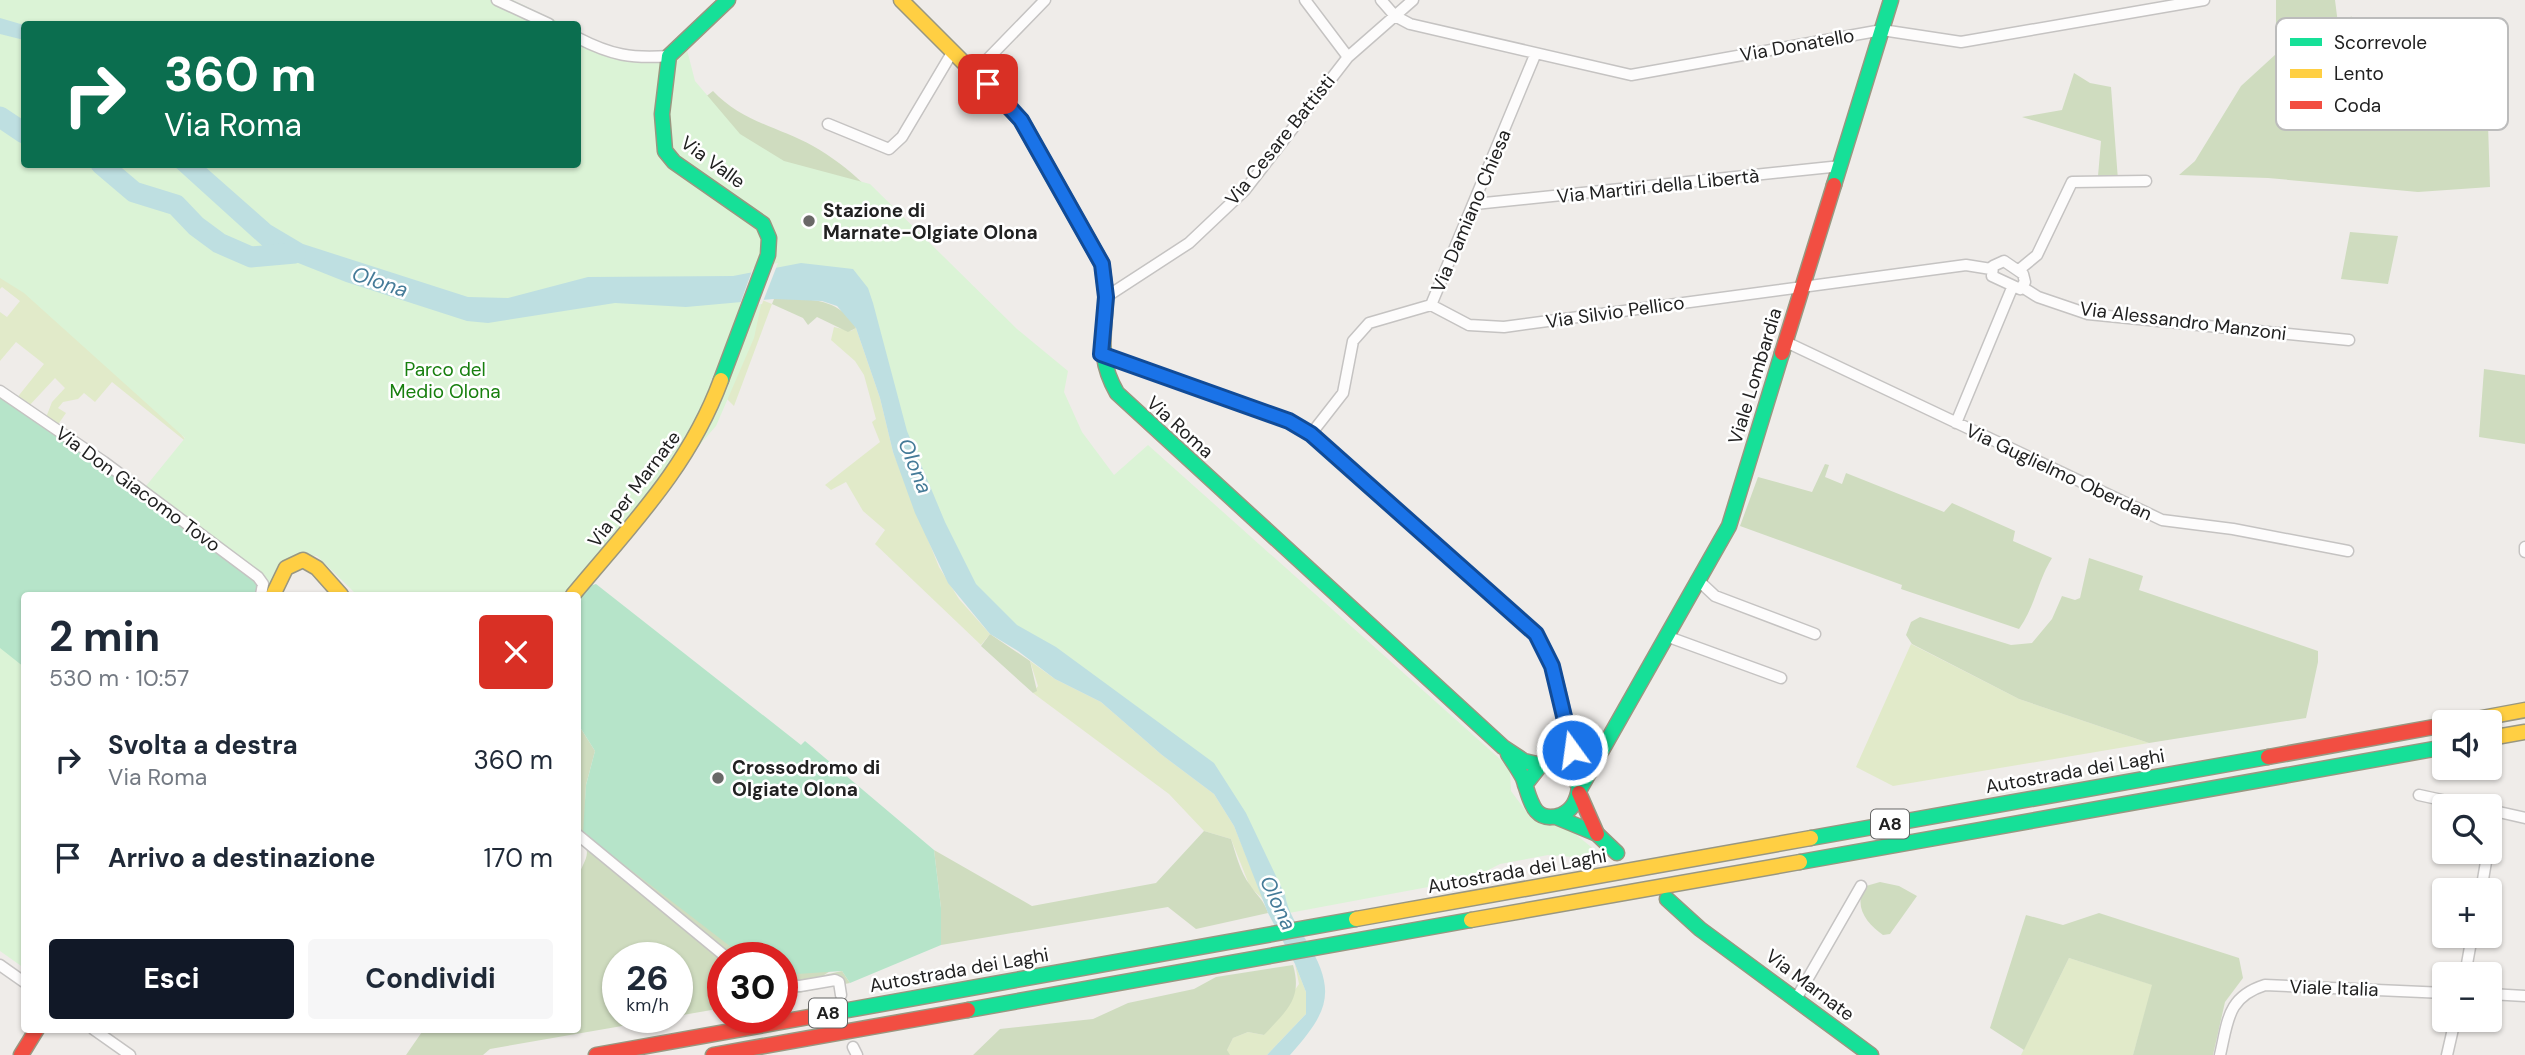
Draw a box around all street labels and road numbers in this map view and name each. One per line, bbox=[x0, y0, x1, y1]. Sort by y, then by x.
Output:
street label: Via Donatello bbox=[1738, 23, 1856, 67]
street label: Via Cesare Battisti bbox=[1219, 69, 1341, 211]
street label: Via Damiano Chiesa bbox=[1425, 126, 1517, 296]
street label: Via Valle bbox=[676, 130, 750, 194]
street label: Via Martiri della Libertà bbox=[1556, 163, 1760, 209]
street label: Via Silvio Pellico bbox=[1544, 290, 1686, 334]
street label: Via Alessandro Manzoni bbox=[2078, 296, 2288, 346]
street label: Viale Lombardia bbox=[1722, 305, 1788, 447]
street label: Via Roma bbox=[1141, 390, 1219, 464]
street label: Via Guglielmo Oberdan bbox=[1962, 418, 2156, 526]
street label: Via Don Giacomo Tovo bbox=[50, 421, 226, 557]
street label: Via per Marnate bbox=[582, 426, 686, 552]
street label: Autostrada dei Laghi bbox=[1983, 743, 2167, 799]
road number: A8 bbox=[1871, 810, 1909, 838]
street label: Autostrada dei Laghi bbox=[1425, 843, 1609, 899]
street label: Autostrada dei Laghi bbox=[867, 942, 1051, 998]
street label: Via Marnate bbox=[1761, 943, 1859, 1027]
street label: Viale Italia bbox=[2289, 974, 2379, 1002]
road number: A8 bbox=[809, 998, 847, 1028]

